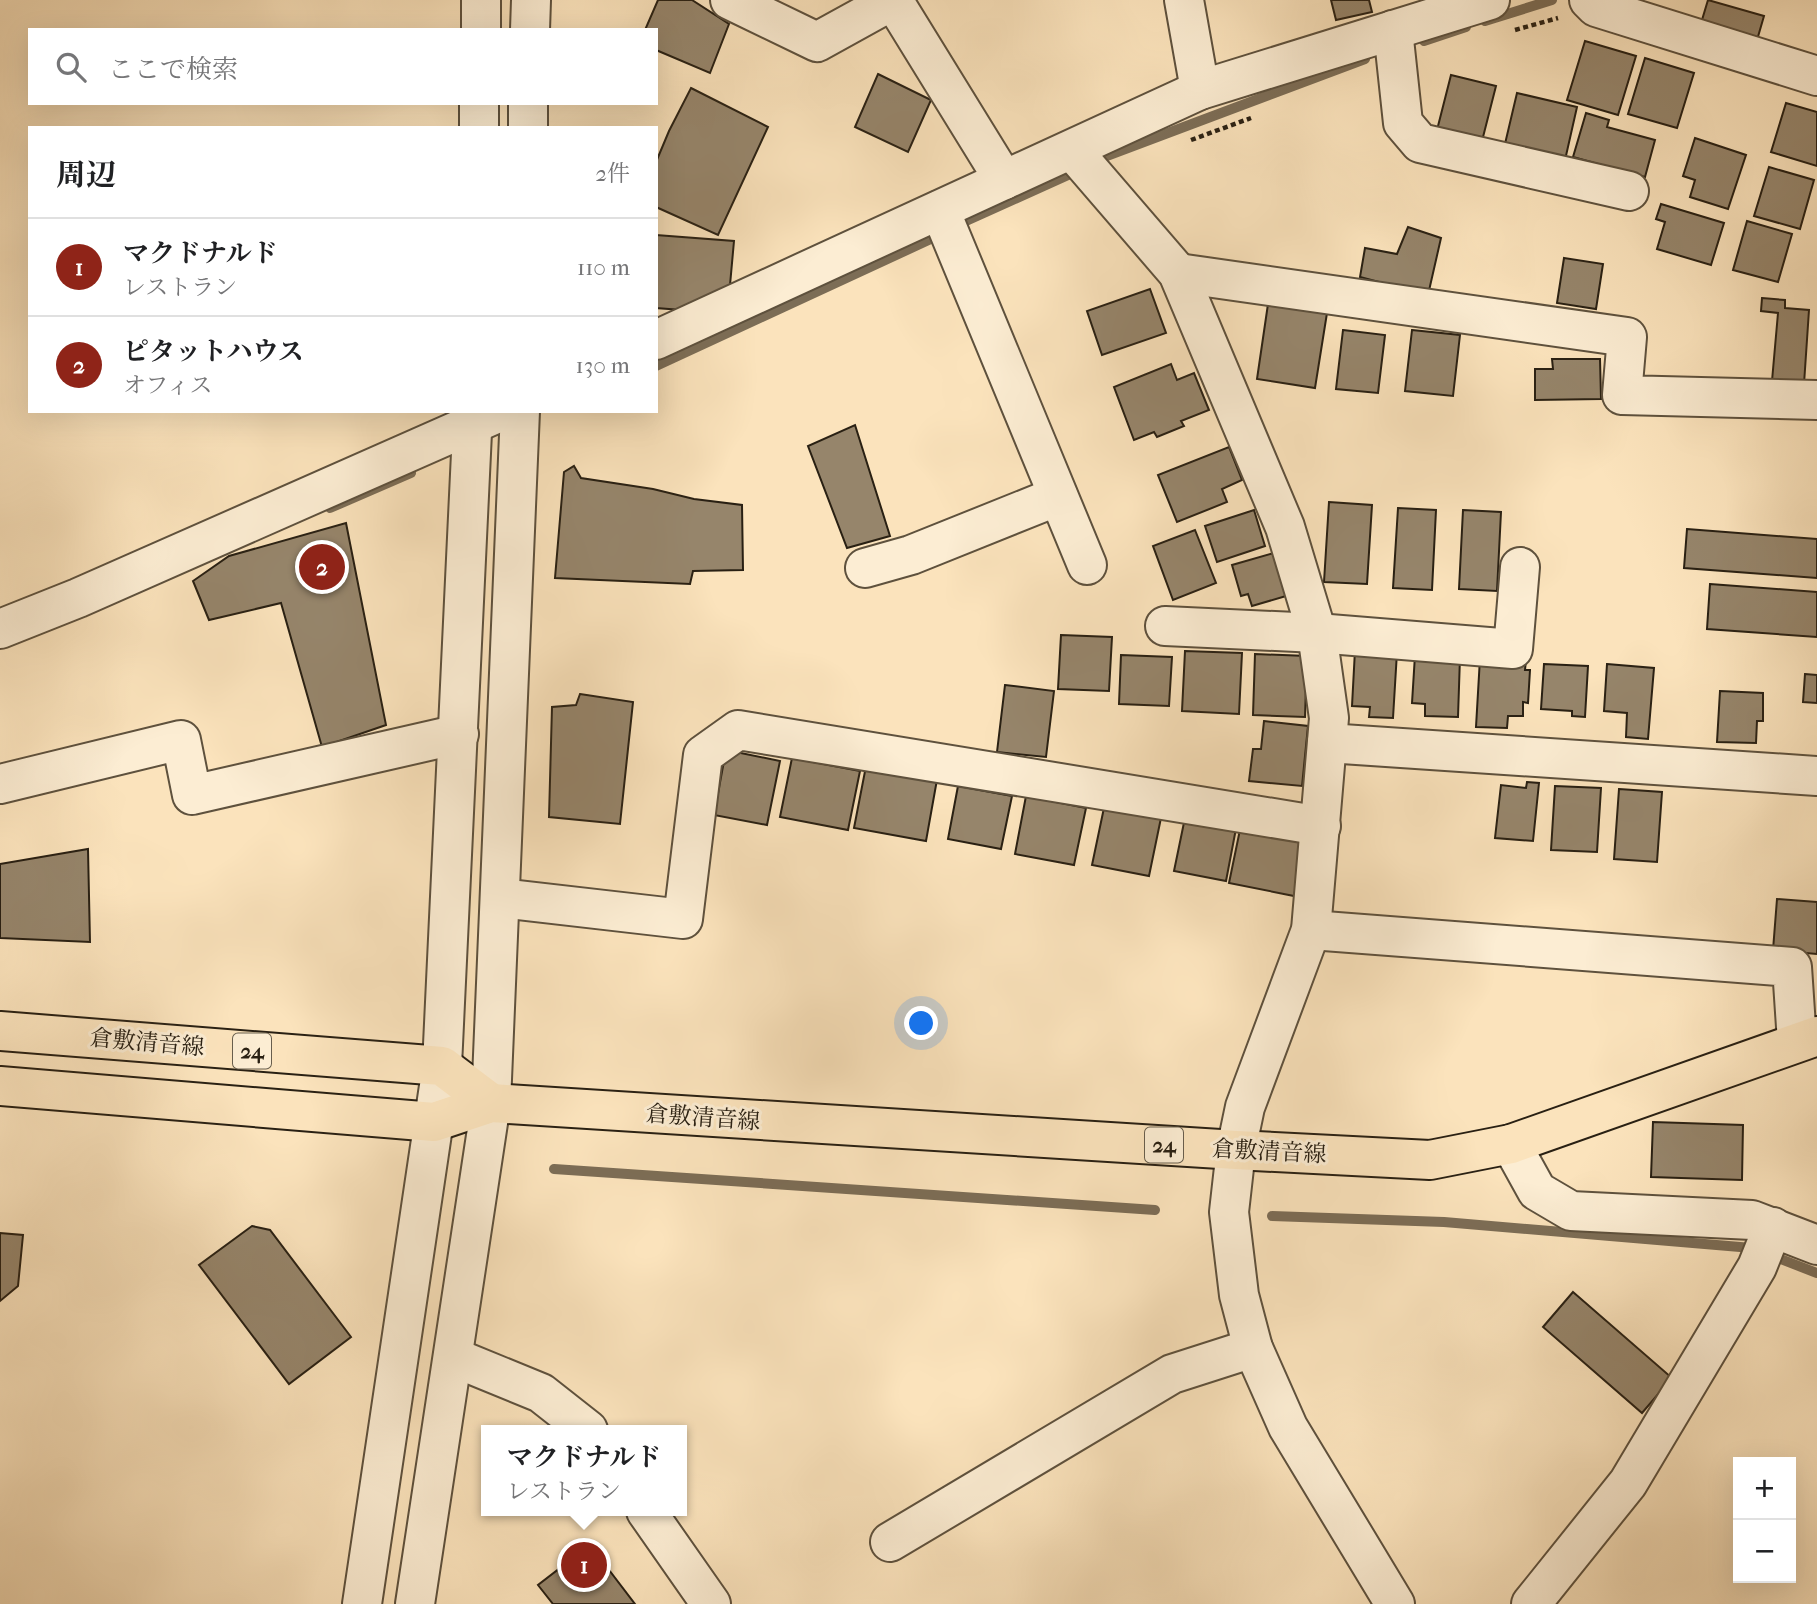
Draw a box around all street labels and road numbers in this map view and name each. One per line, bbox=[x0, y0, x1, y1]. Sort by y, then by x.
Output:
street label: 倉敷清音線 bbox=[88, 1024, 205, 1061]
road number: 24 bbox=[233, 1034, 271, 1068]
street label: 倉敷清音線 bbox=[645, 1100, 761, 1135]
road number: 24 bbox=[1145, 1128, 1183, 1162]
street label: 倉敷清音線 bbox=[1211, 1135, 1327, 1168]

